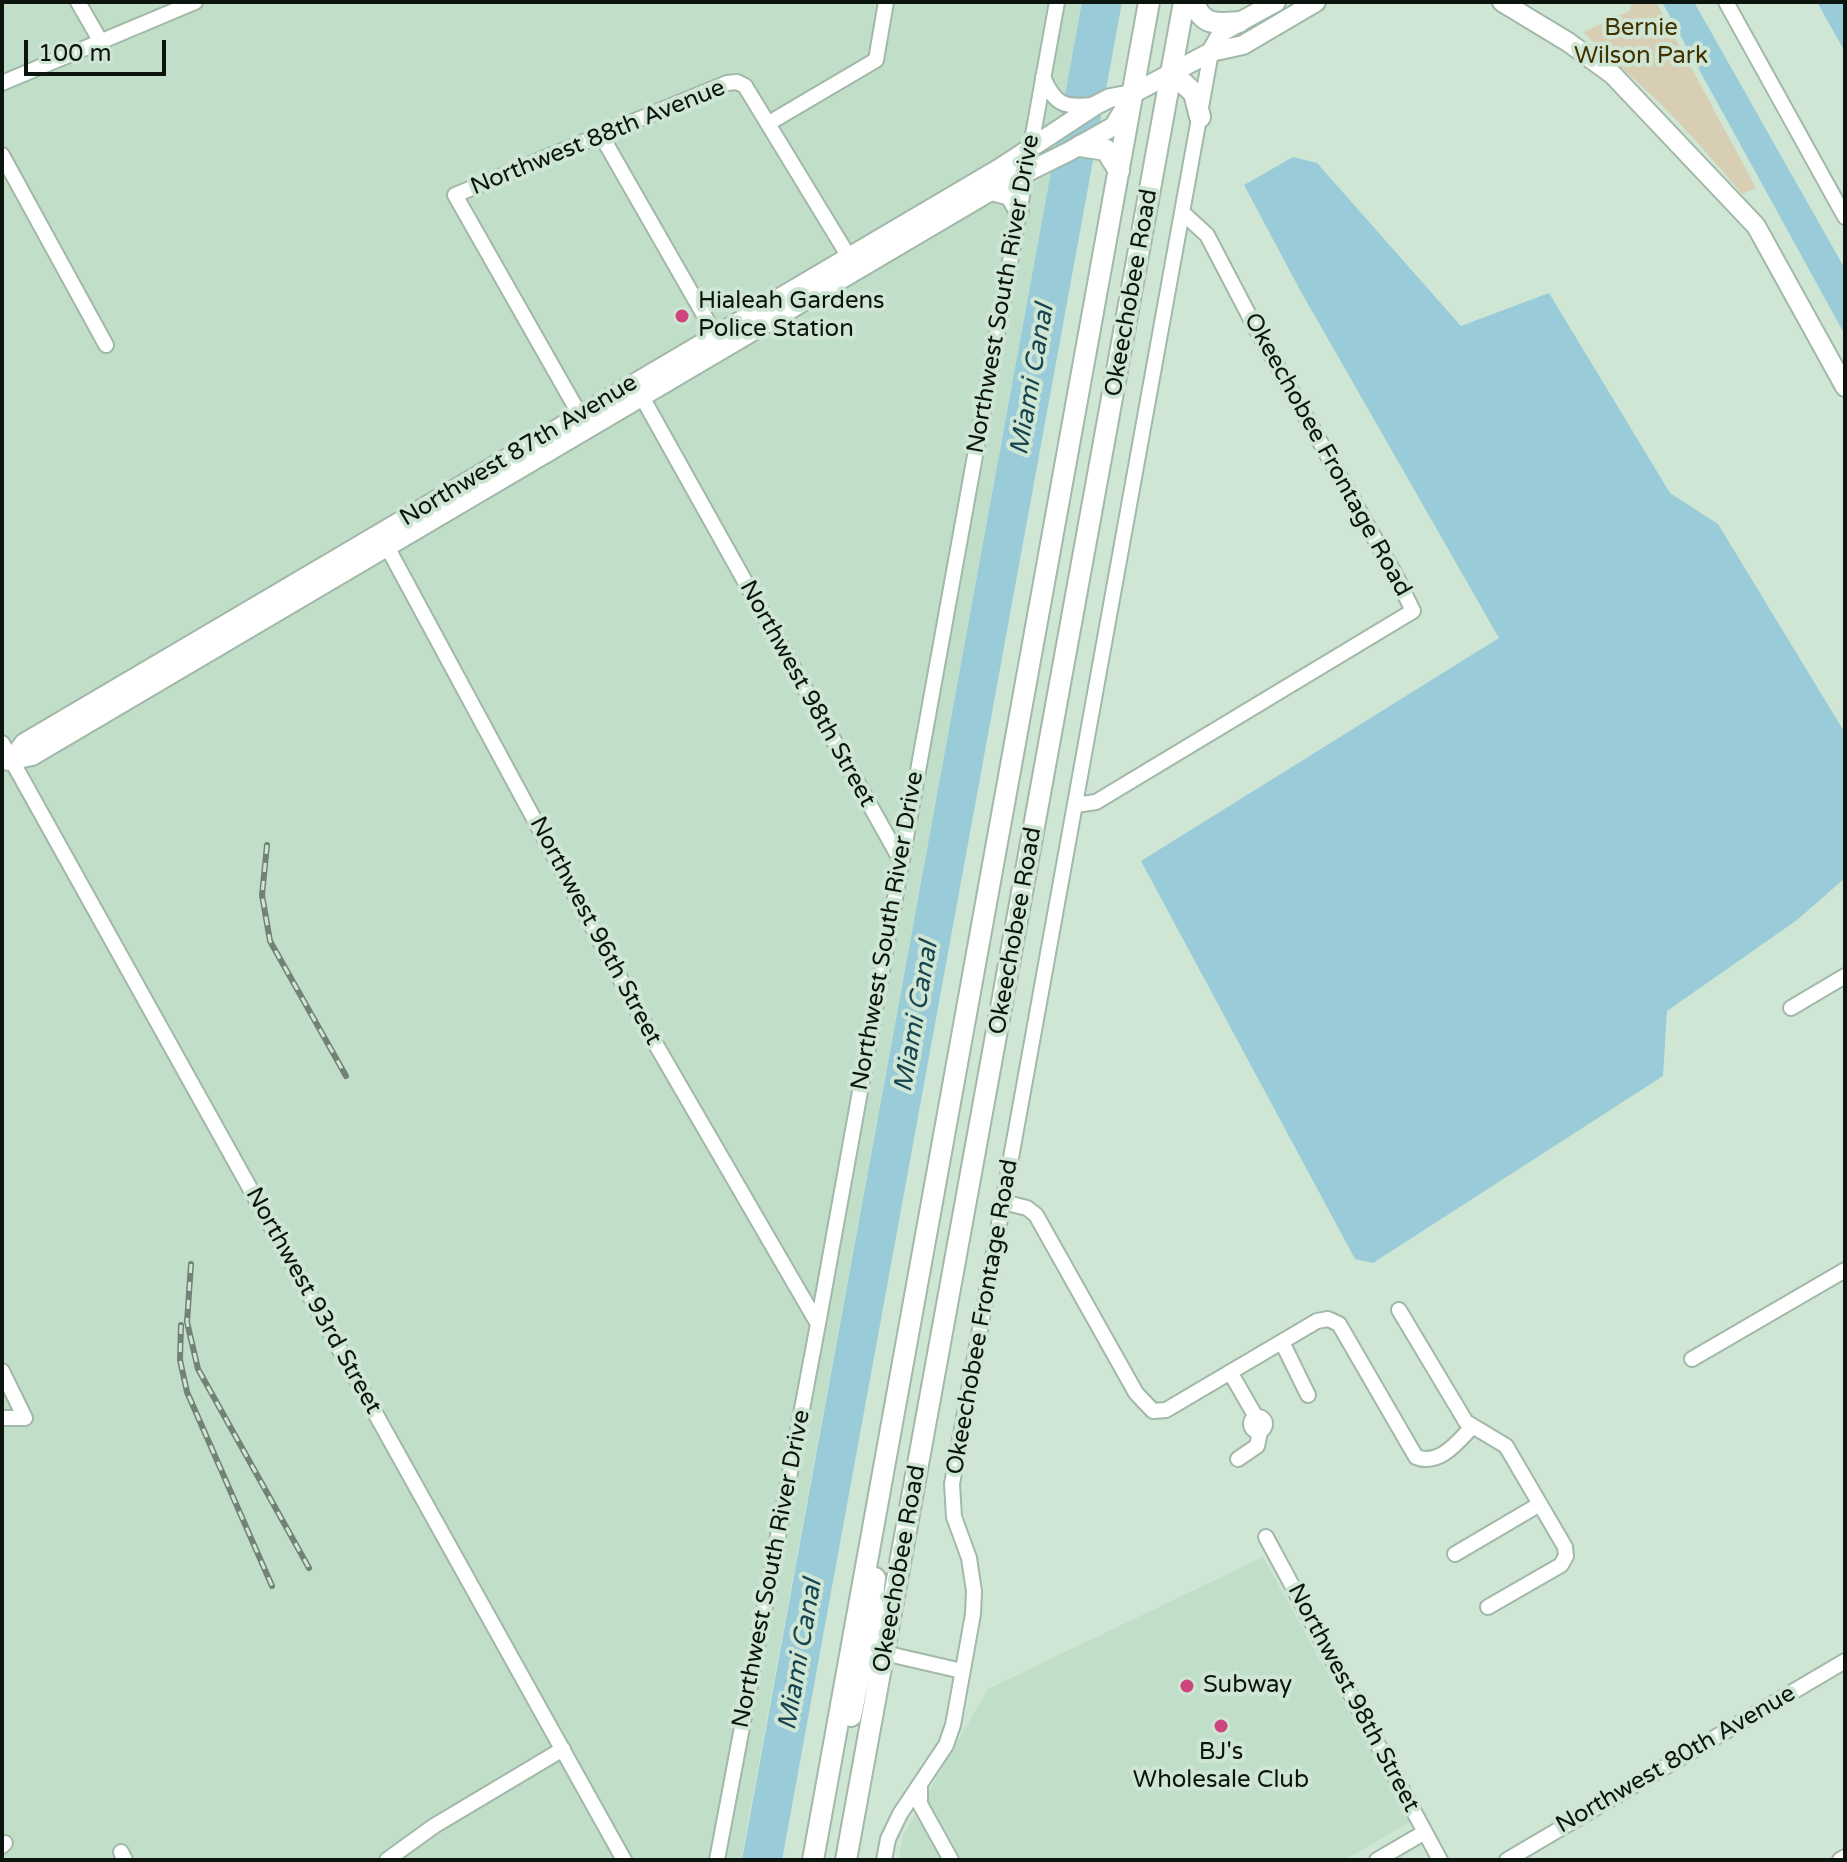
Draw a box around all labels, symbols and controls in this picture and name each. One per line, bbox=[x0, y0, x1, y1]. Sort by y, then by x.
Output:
park label: Bernie Wilson Park bbox=[1574, 15, 1708, 71]
scale bar bbox=[28, 24, 170, 74]
text: 100 m bbox=[38, 39, 112, 68]
street label: Northwest 88th Avenue bbox=[467, 74, 729, 202]
street label: Northwest South River Drive bbox=[962, 132, 1046, 456]
street label: Okeechobee Road bbox=[1100, 187, 1164, 399]
place label: Hialeah Gardens Police Station bbox=[698, 288, 885, 344]
water label: Miami Canal bbox=[1004, 302, 1062, 458]
marker: Hialeah Gardens Police Station bbox=[673, 307, 691, 325]
street label: Okeechobee Frontage Road bbox=[1237, 308, 1417, 602]
street label: Northwest 87th Avenue bbox=[395, 369, 643, 533]
street label: Northwest 98th Street bbox=[733, 576, 881, 812]
street label: Northwest South River Drive bbox=[846, 769, 930, 1093]
street label: Northwest 96th Street bbox=[523, 812, 667, 1050]
street label: Okeechobee Road bbox=[984, 825, 1048, 1037]
water label: Miami Canal bbox=[888, 939, 946, 1095]
street label: Okeechobee Frontage Road bbox=[941, 1157, 1025, 1477]
street label: Northwest 93rd Street bbox=[239, 1183, 387, 1419]
street label: Northwest South River Drive bbox=[727, 1408, 817, 1730]
street label: Okeechobee Road bbox=[868, 1463, 932, 1675]
water label: Miami Canal bbox=[772, 1577, 830, 1733]
street label: Northwest 98th Street bbox=[1281, 1579, 1425, 1817]
place label: Subway bbox=[1203, 1672, 1292, 1700]
marker: Subway bbox=[1178, 1677, 1196, 1695]
street label: Northwest 80th Avenue bbox=[1551, 1680, 1801, 1840]
marker: BJ's Wholesale Club bbox=[1212, 1717, 1230, 1735]
place label: BJ's Wholesale Club bbox=[1133, 1739, 1309, 1795]

